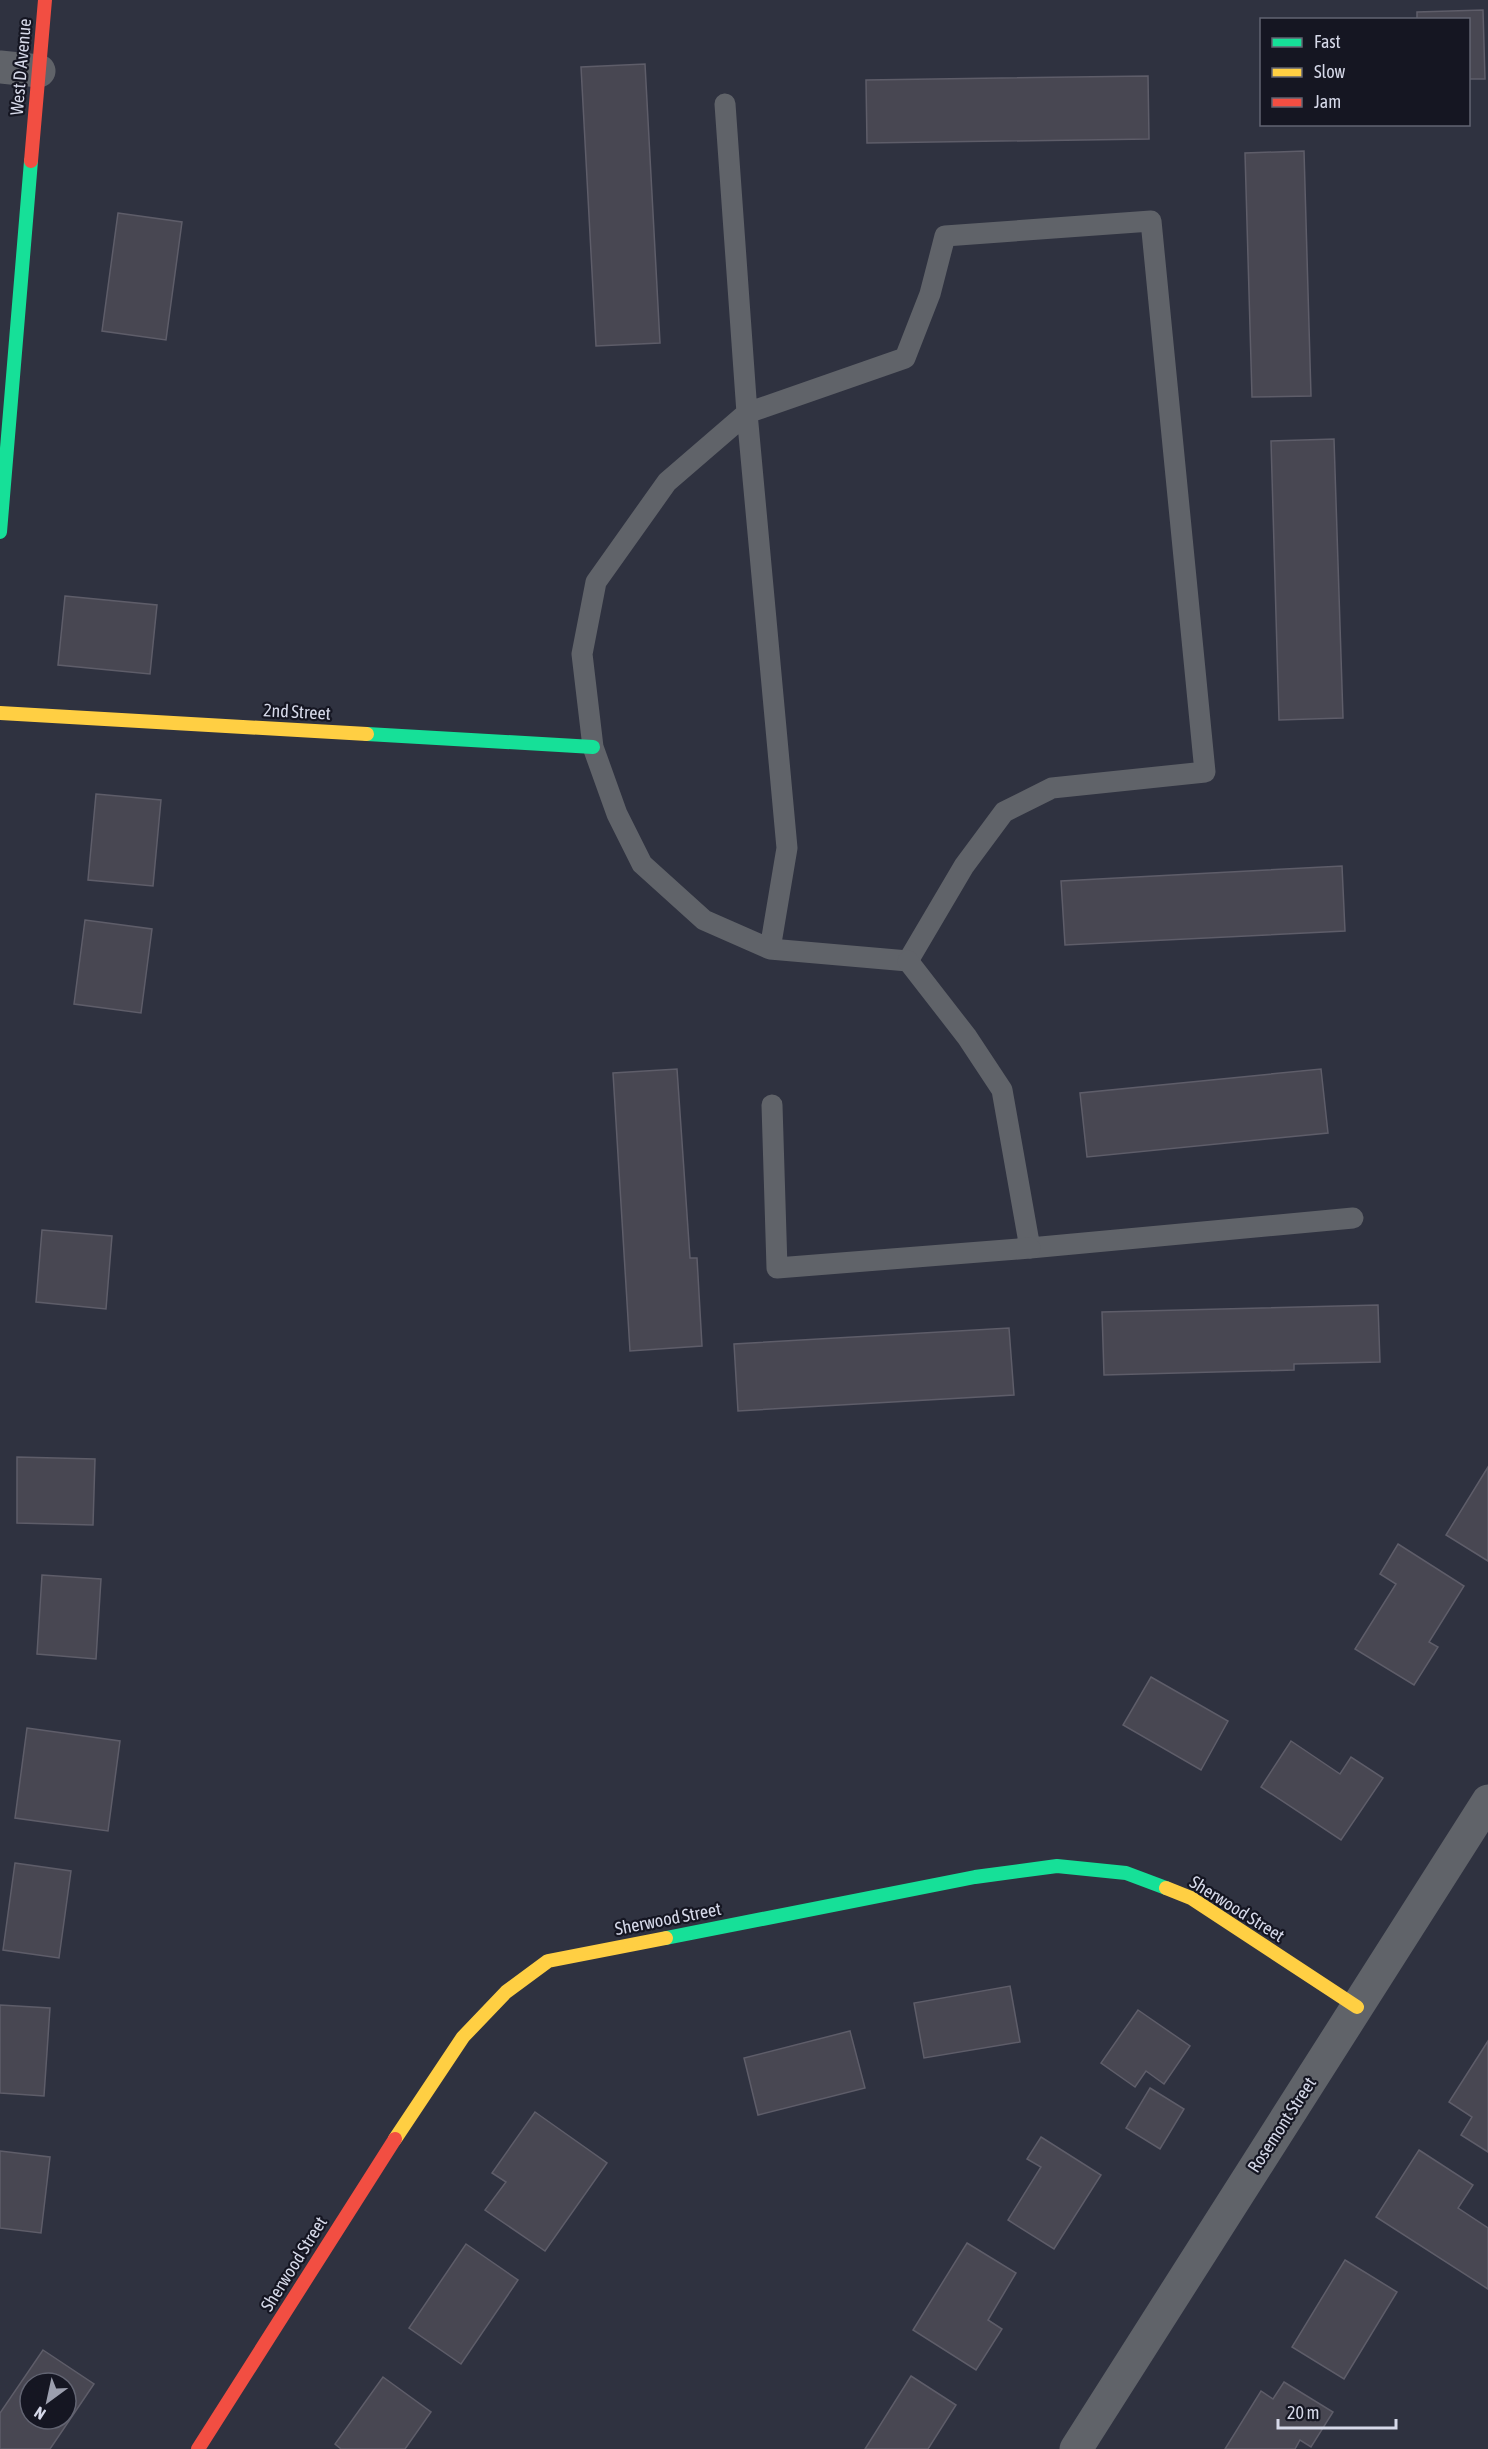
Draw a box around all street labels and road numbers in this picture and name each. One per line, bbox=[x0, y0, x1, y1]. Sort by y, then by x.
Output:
street label: West D Avenue bbox=[6, 18, 35, 116]
street label: 2nd Street bbox=[263, 699, 331, 724]
street label: Sherwood Street bbox=[1186, 1871, 1289, 1946]
street label: Sherwood Street bbox=[613, 1898, 723, 1939]
street label: Rosemont Street bbox=[1243, 2073, 1320, 2176]
street label: Sherwood Street bbox=[256, 2212, 331, 2315]

